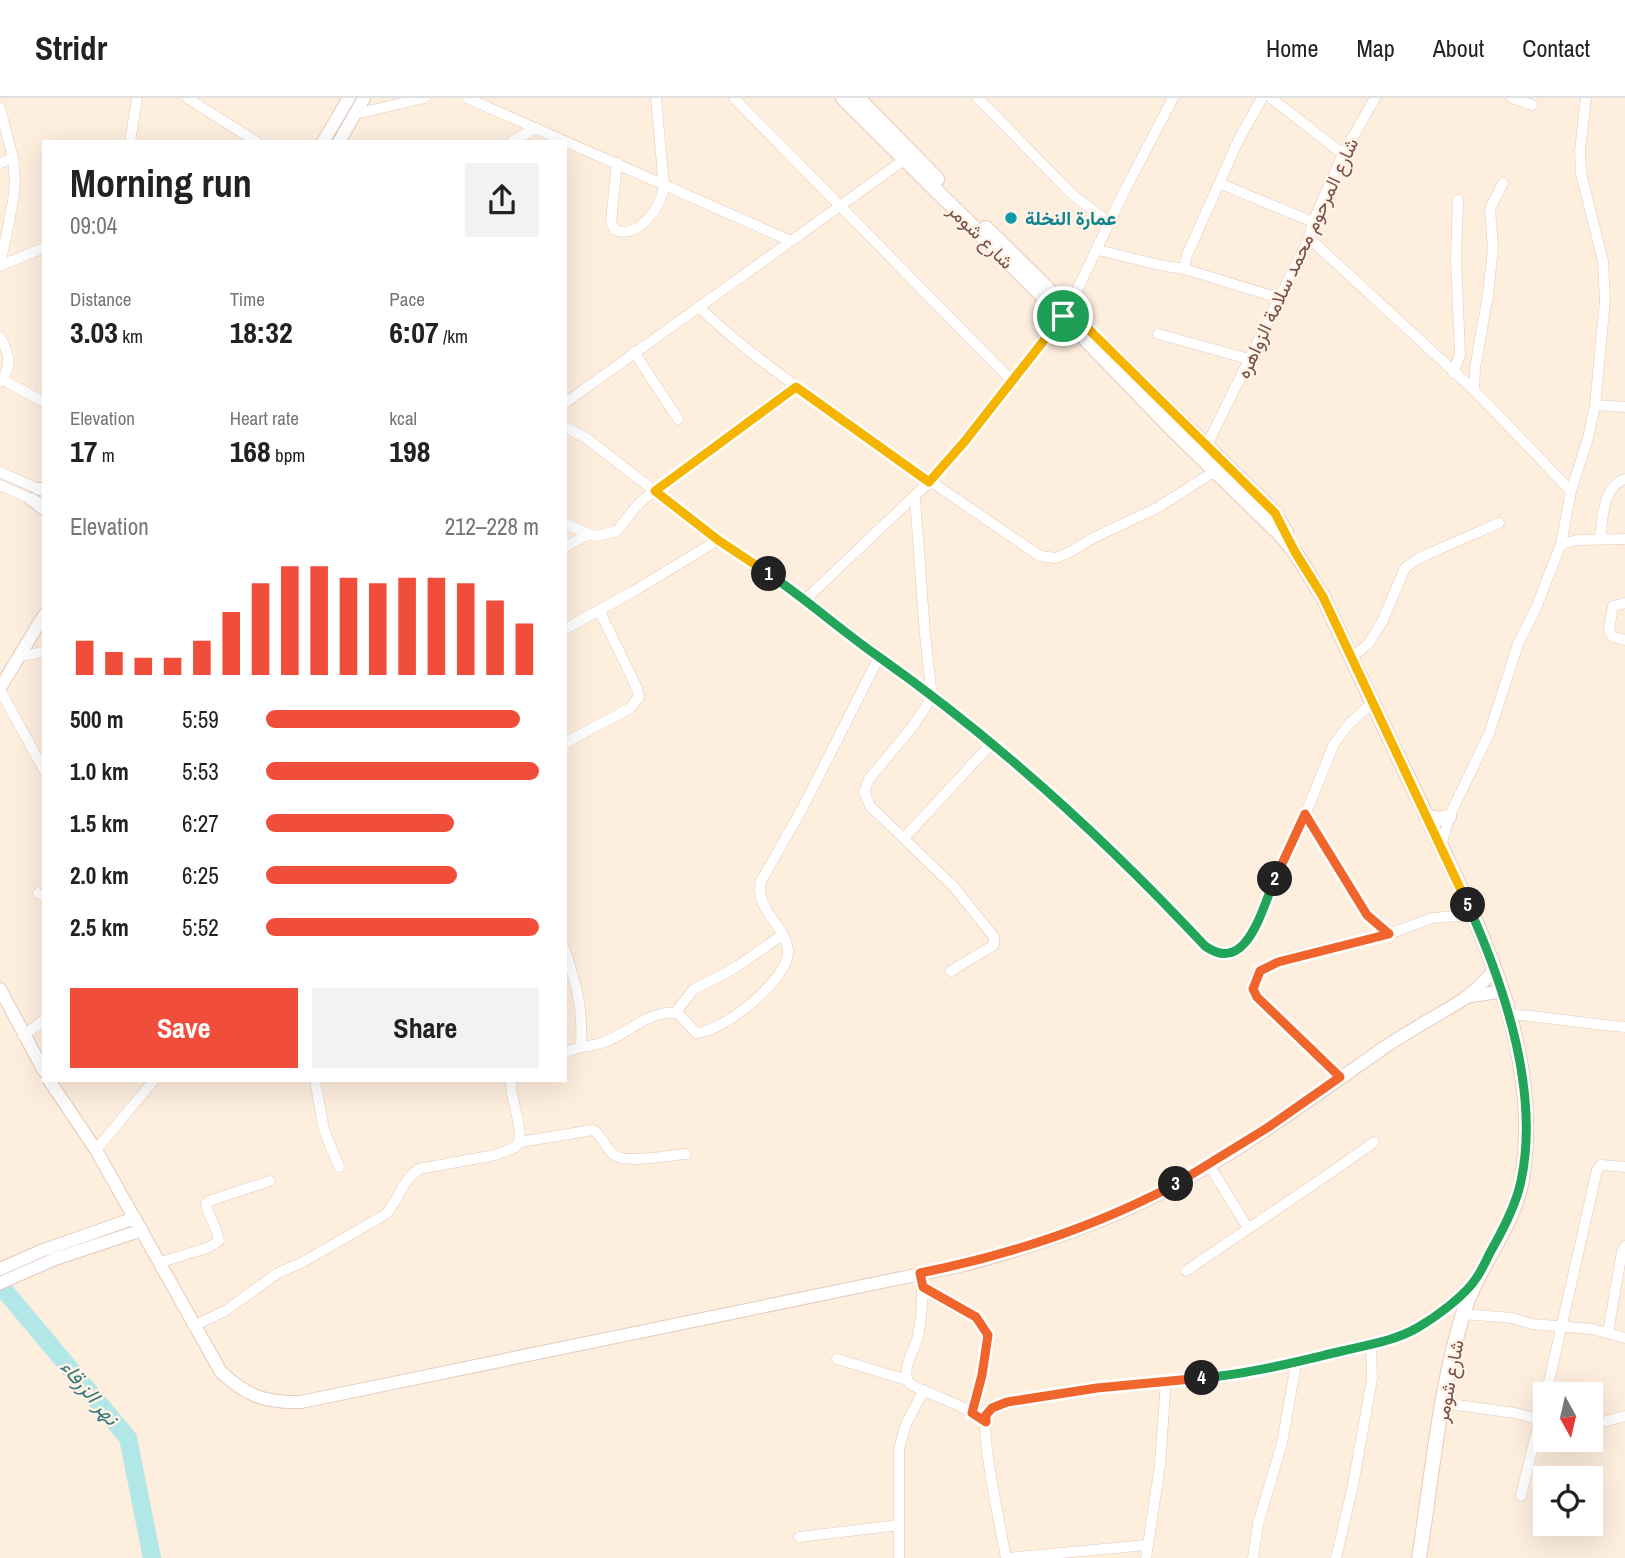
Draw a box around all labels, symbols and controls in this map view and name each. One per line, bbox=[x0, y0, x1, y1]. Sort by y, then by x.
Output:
text: Stridr bbox=[35, 26, 107, 70]
text: Home bbox=[1266, 32, 1318, 64]
text: Map bbox=[1356, 32, 1395, 64]
text: About bbox=[1433, 32, 1484, 64]
text: Contact bbox=[1522, 32, 1590, 64]
street label: شارع المرحوم محمد سلامة الزواهره bbox=[1230, 133, 1364, 383]
text: Morning run bbox=[70, 158, 252, 209]
button: share bbox=[465, 163, 539, 237]
street label: شارع شومر bbox=[942, 197, 1020, 275]
place label: عمارة النخلة bbox=[1025, 205, 1116, 231]
text: 09:04 bbox=[70, 210, 117, 241]
marker: عمارة النخلة bbox=[1003, 210, 1019, 226]
text: Distance bbox=[70, 286, 131, 312]
text: Time bbox=[230, 286, 265, 312]
text: Pace bbox=[389, 286, 425, 312]
pin bbox=[1033, 286, 1093, 346]
icon: arrive bbox=[1044, 297, 1082, 335]
text: 3.03 bbox=[70, 312, 118, 352]
text: 18:32 bbox=[230, 312, 293, 352]
text: 6:07 bbox=[389, 312, 439, 352]
text: km bbox=[118, 323, 143, 349]
text: /km bbox=[439, 323, 468, 349]
text: Elevation bbox=[70, 405, 135, 431]
text: Heart rate bbox=[230, 405, 299, 431]
text: kcal bbox=[389, 405, 417, 431]
text: 17 bbox=[70, 431, 97, 471]
text: 168 bbox=[230, 431, 271, 471]
text: 198 bbox=[389, 431, 430, 471]
text: m bbox=[97, 442, 115, 468]
text: bpm bbox=[271, 442, 305, 468]
text: Elevation bbox=[70, 511, 149, 542]
text: 212–228 m bbox=[445, 511, 539, 542]
pin: 1 bbox=[752, 556, 786, 592]
text: 1 bbox=[764, 560, 773, 586]
text: 500 m bbox=[70, 704, 123, 735]
text: 5:59 bbox=[182, 704, 219, 735]
text: 1.0 km bbox=[70, 756, 129, 787]
text: 5:53 bbox=[182, 756, 219, 787]
text: 1.5 km bbox=[70, 808, 129, 839]
text: 6:27 bbox=[182, 808, 219, 839]
text: 2.0 km bbox=[70, 860, 129, 891]
text: 6:25 bbox=[182, 860, 219, 891]
pin: 2 bbox=[1258, 862, 1292, 896]
text: 2 bbox=[1270, 865, 1279, 891]
pin: 5 bbox=[1450, 888, 1486, 922]
text: 5 bbox=[1463, 891, 1472, 917]
text: 2.5 km bbox=[70, 912, 129, 943]
text: 5:52 bbox=[182, 912, 219, 943]
button: Save bbox=[70, 988, 298, 1068]
button: Share bbox=[312, 988, 539, 1068]
pin: 3 bbox=[1158, 1166, 1194, 1202]
text: 3 bbox=[1171, 1170, 1180, 1196]
street label: شارع شومر bbox=[1428, 1338, 1470, 1425]
water label: نهر الزرقاء bbox=[54, 1353, 127, 1432]
pin: 4 bbox=[1184, 1360, 1220, 1396]
text: 4 bbox=[1197, 1364, 1206, 1390]
north arrow bbox=[1533, 1382, 1603, 1452]
map controls bbox=[1533, 1382, 1603, 1536]
button: locate bbox=[1533, 1466, 1603, 1536]

